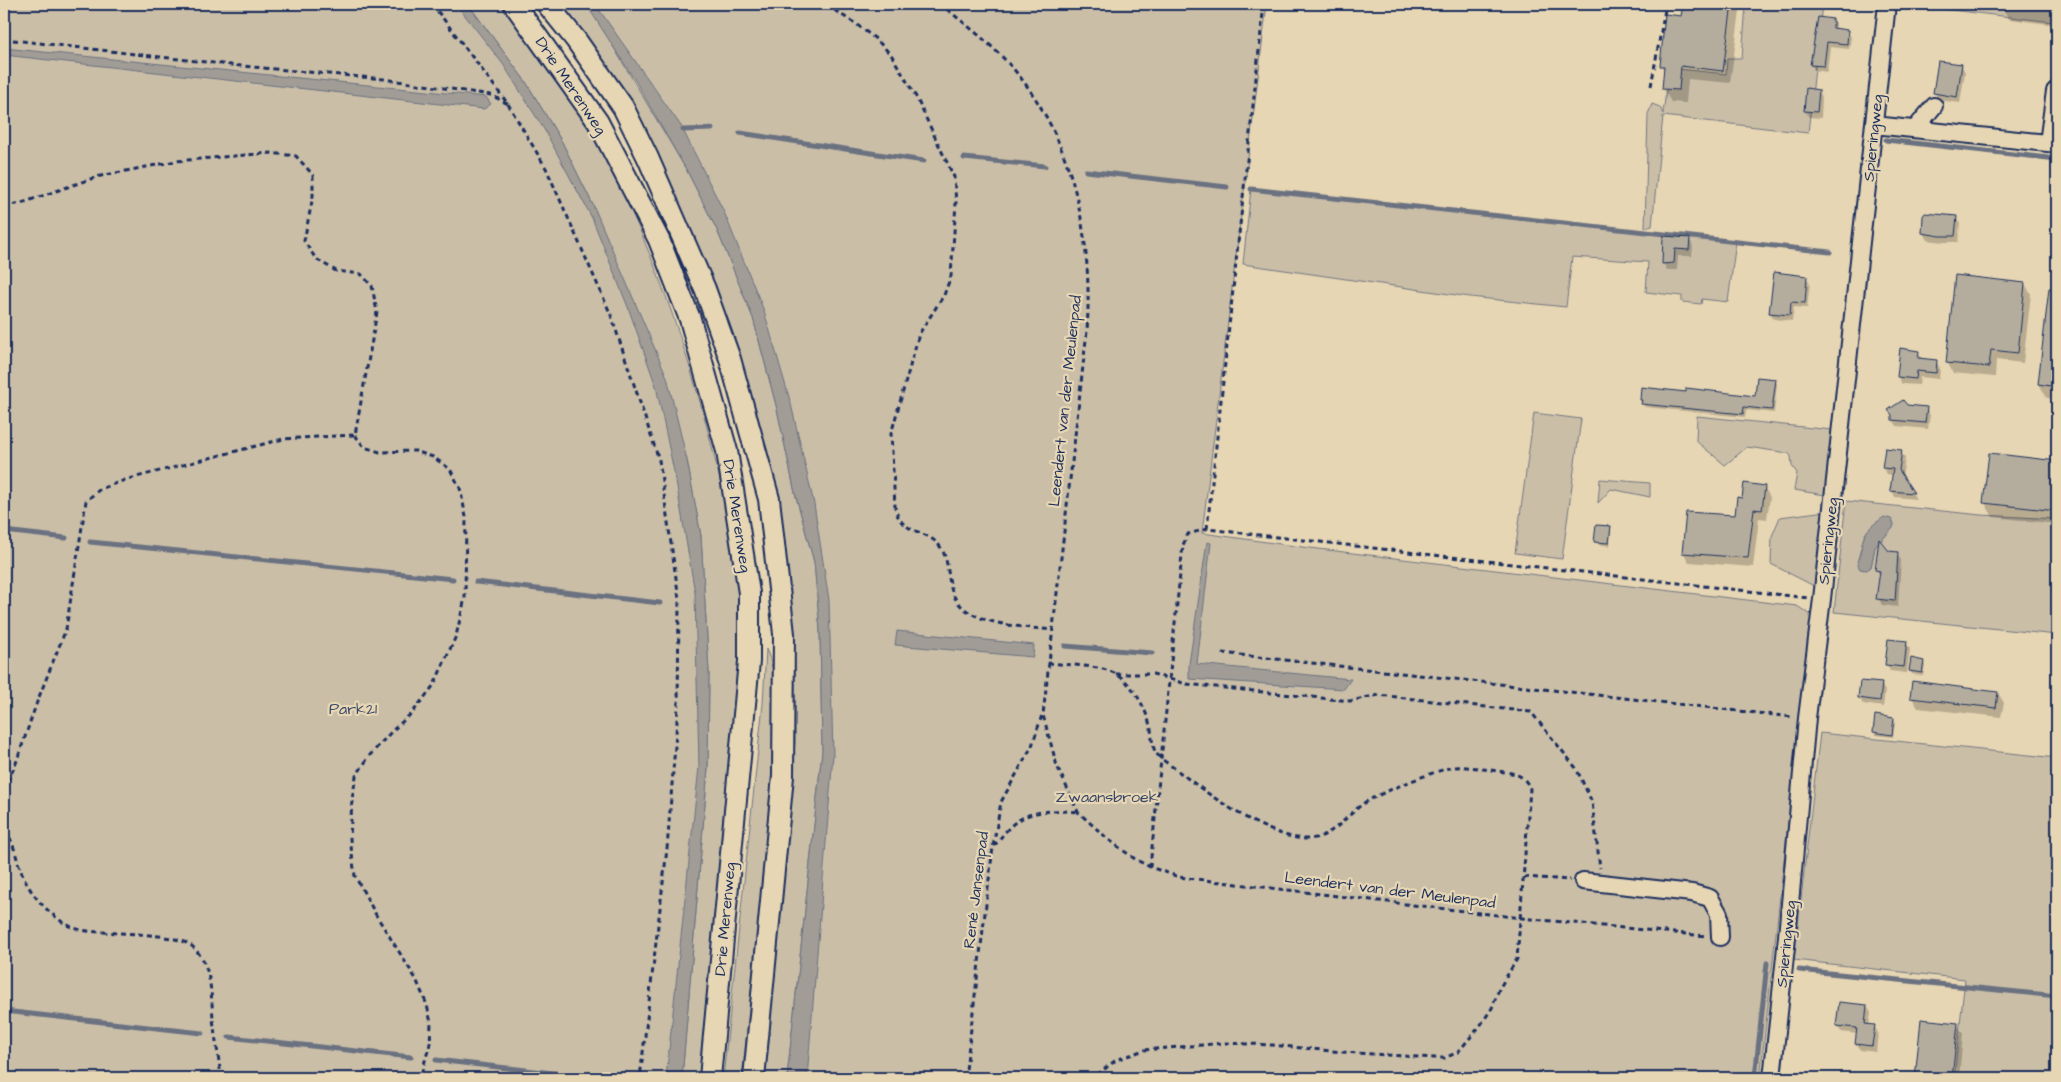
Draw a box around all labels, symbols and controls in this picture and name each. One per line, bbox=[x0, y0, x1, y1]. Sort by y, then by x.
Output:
street label: Drie Merenweg bbox=[529, 33, 612, 140]
street label: Spieringweg bbox=[1857, 93, 1890, 183]
street label: Leendert van der Meulenpad bbox=[1043, 294, 1087, 508]
street label: Drie Merenweg bbox=[716, 458, 757, 574]
street label: Spieringweg bbox=[1812, 496, 1845, 586]
park label: Park21 bbox=[329, 698, 377, 720]
park label: Zwaansbroek bbox=[1055, 786, 1159, 808]
street label: René Jansenpad bbox=[958, 830, 994, 950]
street label: Drie Merenweg bbox=[709, 861, 742, 977]
street label: Leendert van der Meulenpad bbox=[1283, 866, 1497, 914]
street label: Spieringweg bbox=[1770, 899, 1803, 989]

